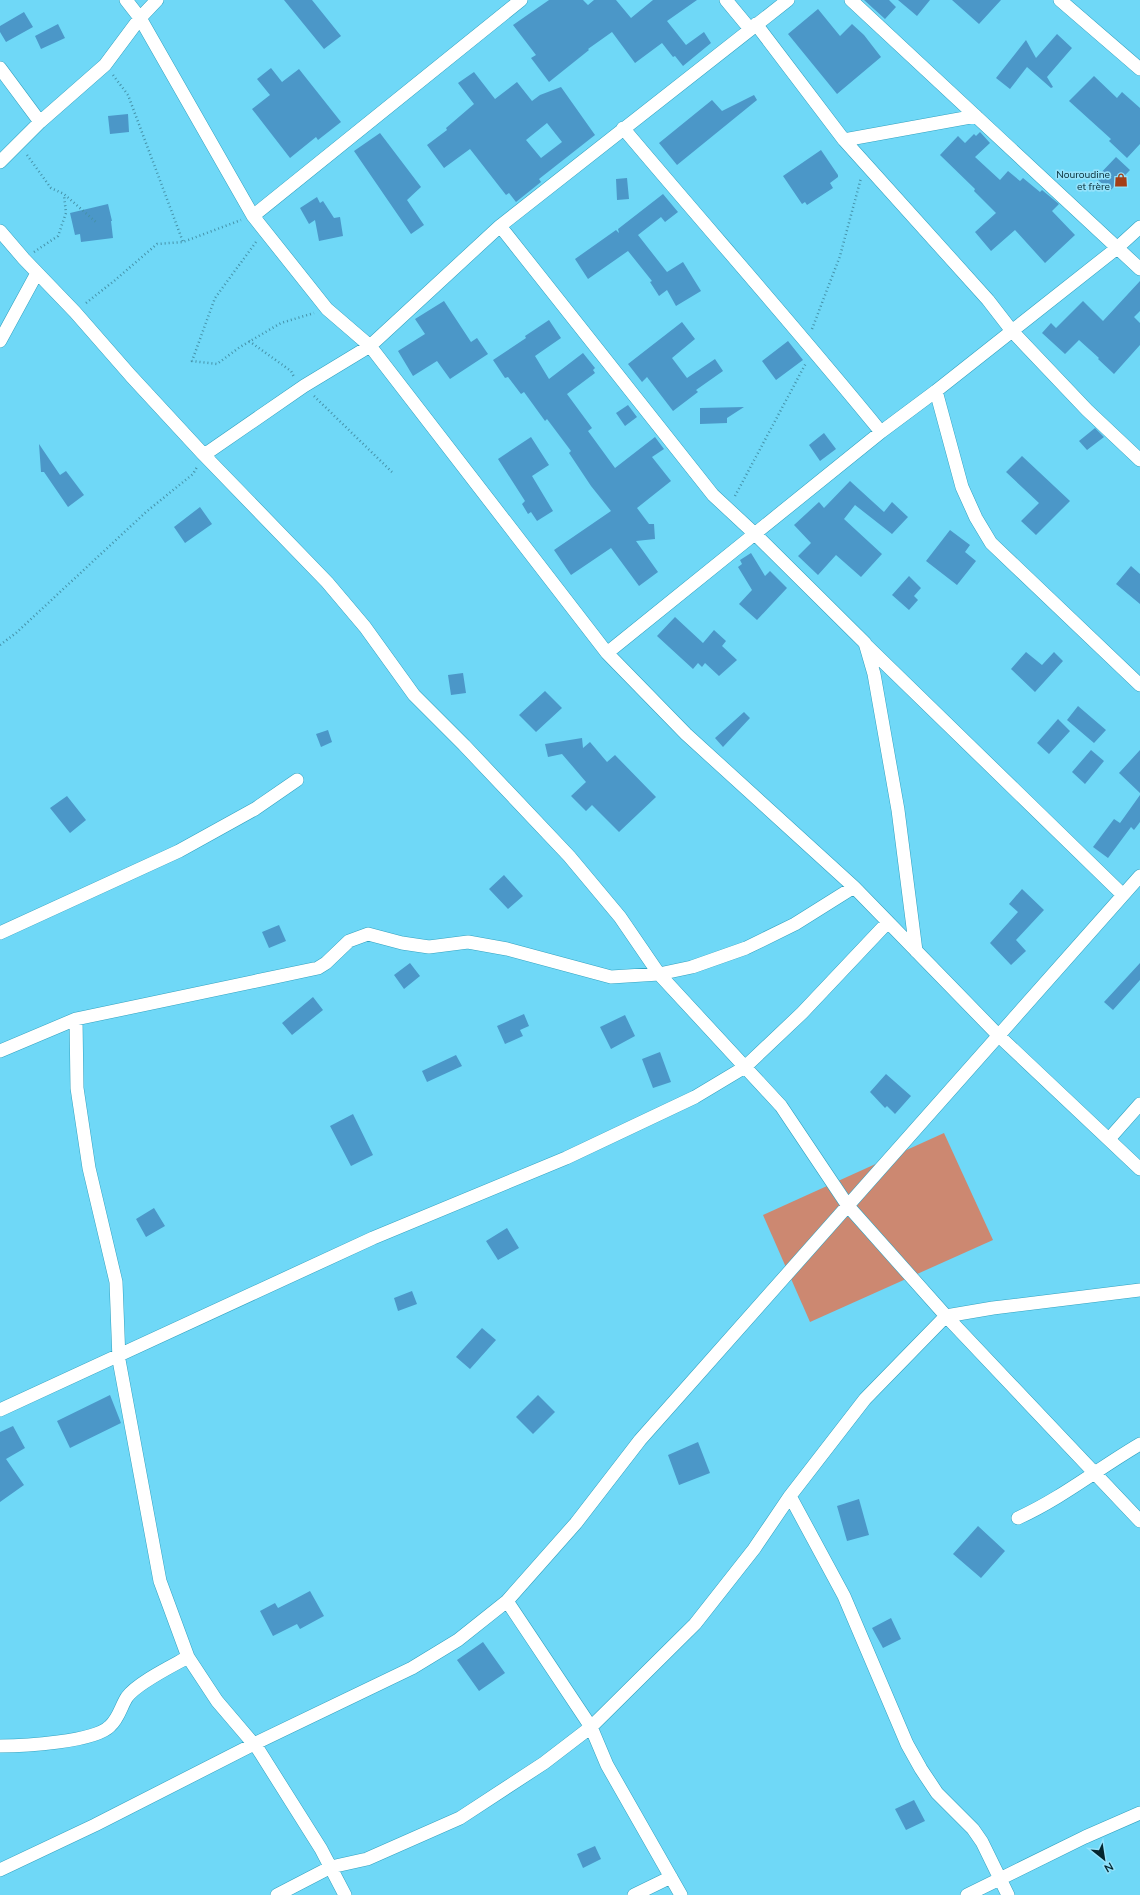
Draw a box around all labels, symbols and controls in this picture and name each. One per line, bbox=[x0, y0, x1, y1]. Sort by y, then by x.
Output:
place label: Nouroudine et frère bbox=[1056, 168, 1110, 193]
shop icon: Nouroudine et frère bbox=[1113, 172, 1129, 188]
north arrow bbox=[1084, 1839, 1124, 1879]
text: N bbox=[1102, 1860, 1116, 1876]

